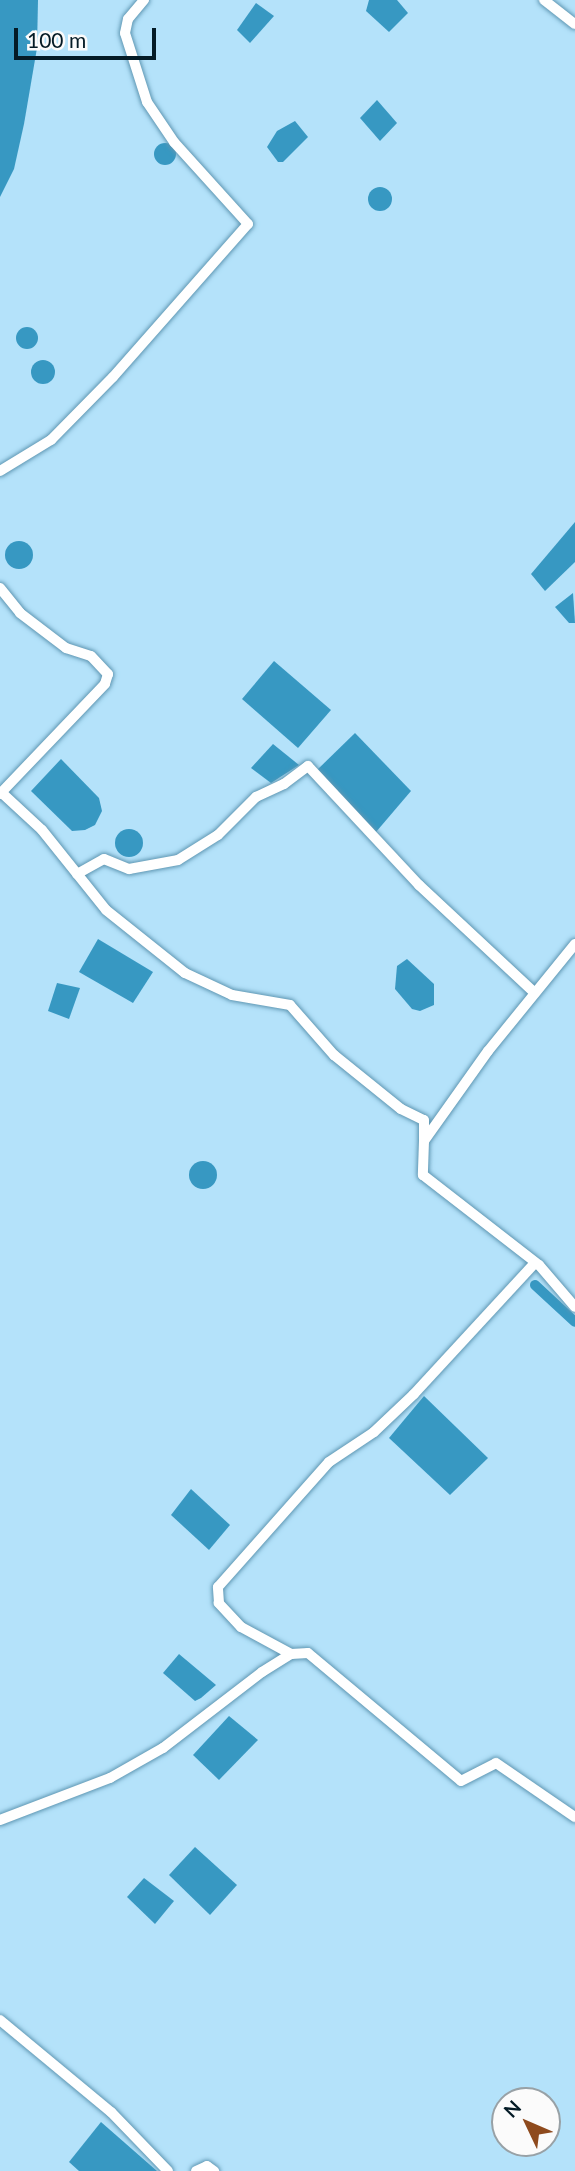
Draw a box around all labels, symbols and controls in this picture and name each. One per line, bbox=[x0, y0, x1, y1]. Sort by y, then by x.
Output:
scale bar bbox=[18, 14, 159, 58]
text: 100 m bbox=[27, 27, 86, 52]
north arrow bbox=[491, 2087, 561, 2157]
text: N bbox=[499, 2095, 525, 2122]

